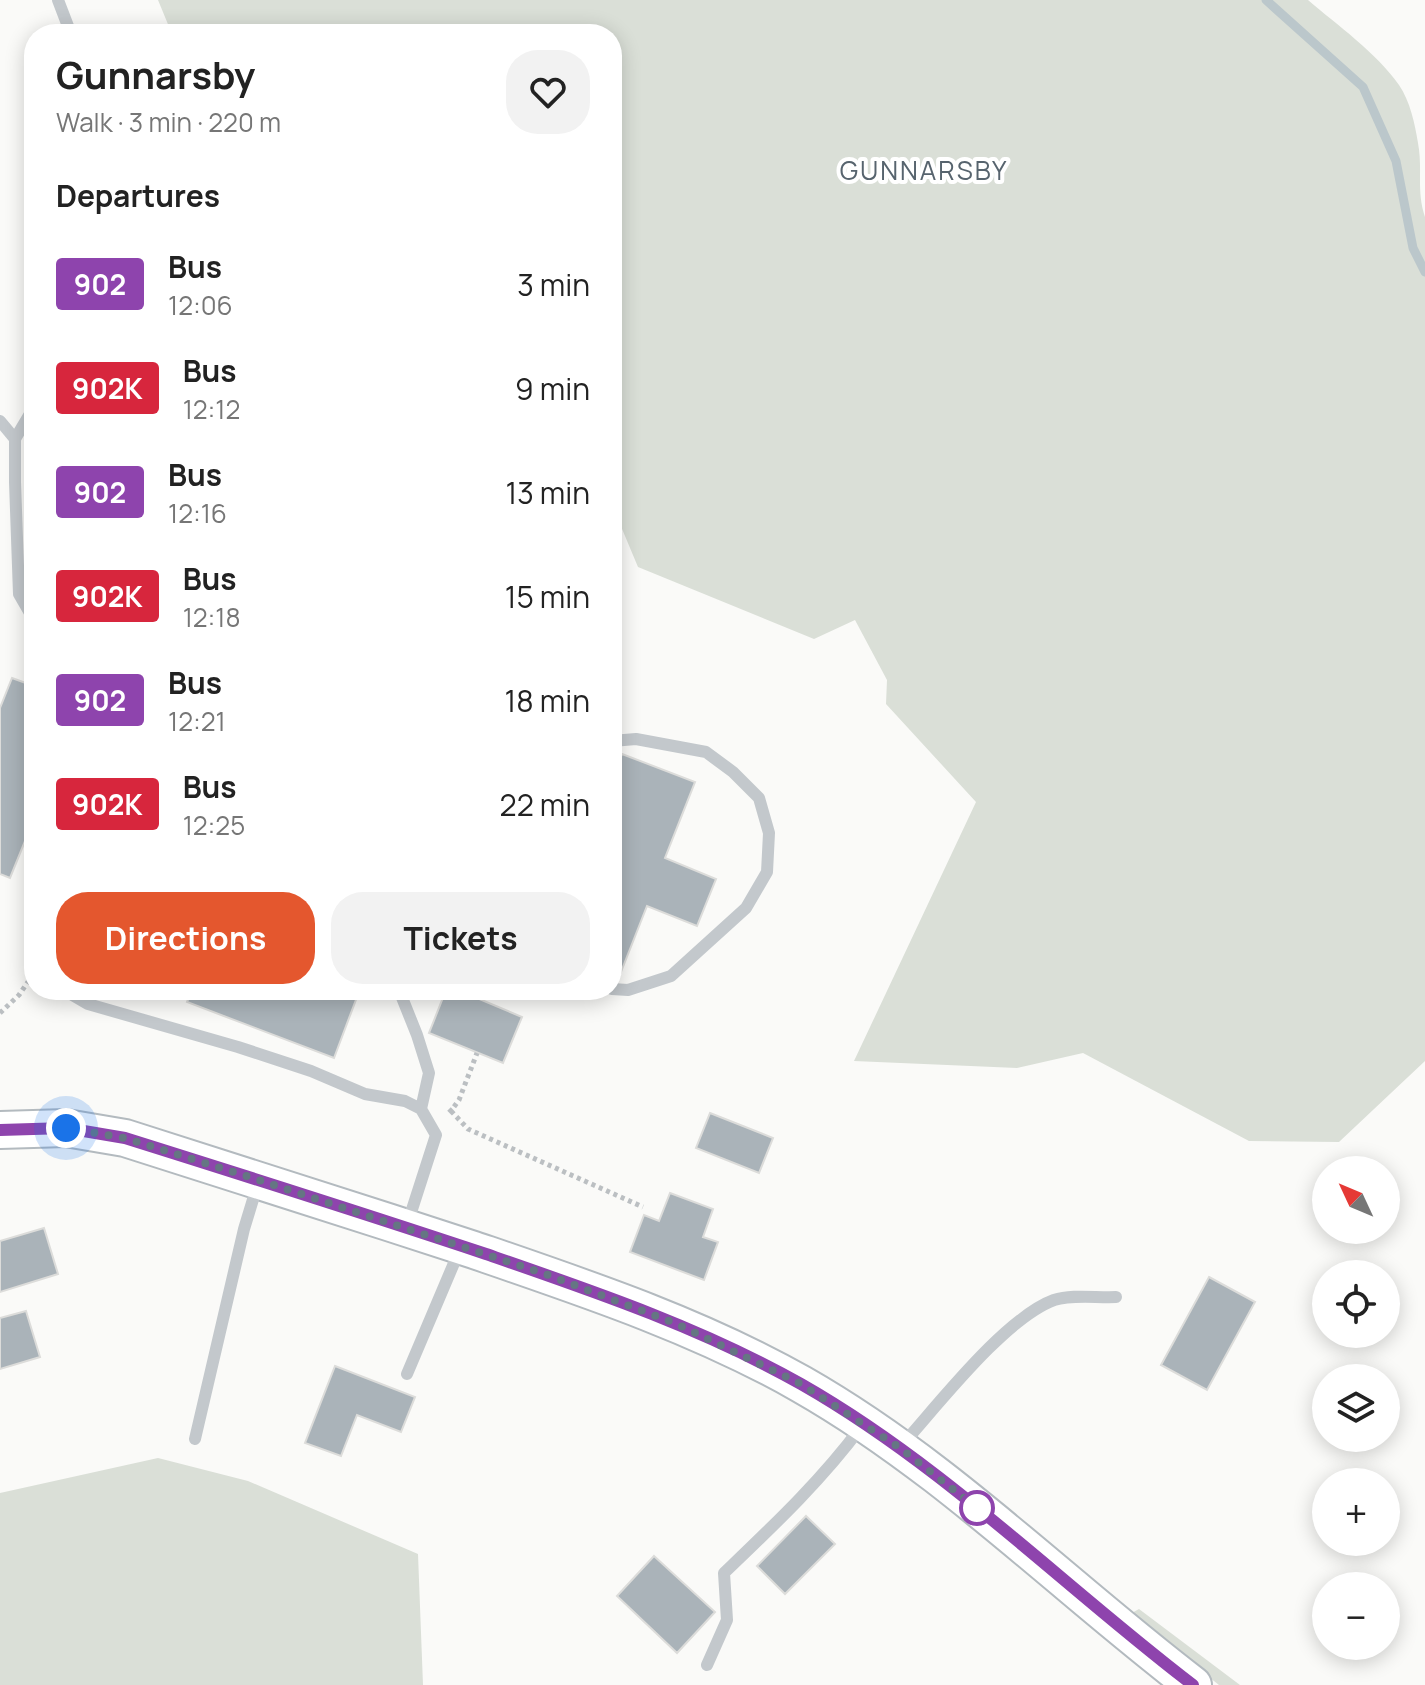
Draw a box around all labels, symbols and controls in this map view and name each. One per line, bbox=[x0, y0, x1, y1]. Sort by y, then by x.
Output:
text: Gunnarsby bbox=[56, 48, 255, 100]
button: heart bbox=[506, 50, 590, 134]
text: Walk · 3 min · 220 m bbox=[56, 104, 281, 140]
district label: GUNNARSBY bbox=[840, 152, 1008, 188]
text: Departures bbox=[56, 175, 220, 216]
text: Bus bbox=[168, 246, 222, 287]
text: 3 min bbox=[517, 264, 590, 305]
text: 902 bbox=[74, 265, 126, 303]
text: 12:06 bbox=[168, 287, 233, 323]
text: Bus bbox=[183, 350, 237, 391]
text: 9 min bbox=[515, 368, 590, 409]
text: 902K bbox=[72, 369, 143, 407]
text: 12:12 bbox=[183, 391, 240, 427]
text: Bus bbox=[168, 454, 222, 495]
text: 13 min bbox=[505, 472, 590, 513]
text: 902 bbox=[74, 473, 126, 511]
text: 12:16 bbox=[168, 495, 227, 531]
text: Bus bbox=[183, 558, 237, 599]
text: 15 min bbox=[505, 576, 590, 617]
text: 902K bbox=[72, 577, 143, 615]
text: 12:18 bbox=[183, 599, 241, 635]
text: Bus bbox=[168, 662, 222, 703]
text: 18 min bbox=[505, 680, 590, 721]
text: 902 bbox=[74, 681, 126, 719]
text: 12:21 bbox=[168, 703, 226, 739]
text: Bus bbox=[183, 766, 237, 807]
text: 22 min bbox=[500, 784, 590, 825]
text: 902K bbox=[72, 785, 143, 823]
text: 12:25 bbox=[183, 807, 245, 843]
button: Directions bbox=[56, 892, 315, 984]
button: Tickets bbox=[331, 892, 590, 984]
your location bbox=[46, 1108, 86, 1148]
north arrow bbox=[1312, 1156, 1400, 1244]
map controls bbox=[1312, 1156, 1400, 1660]
button: locate bbox=[1312, 1260, 1400, 1348]
button: layers bbox=[1312, 1364, 1400, 1452]
button: + bbox=[1312, 1468, 1400, 1556]
unlabelled marker bbox=[960, 1491, 994, 1525]
button: − bbox=[1312, 1572, 1400, 1660]

